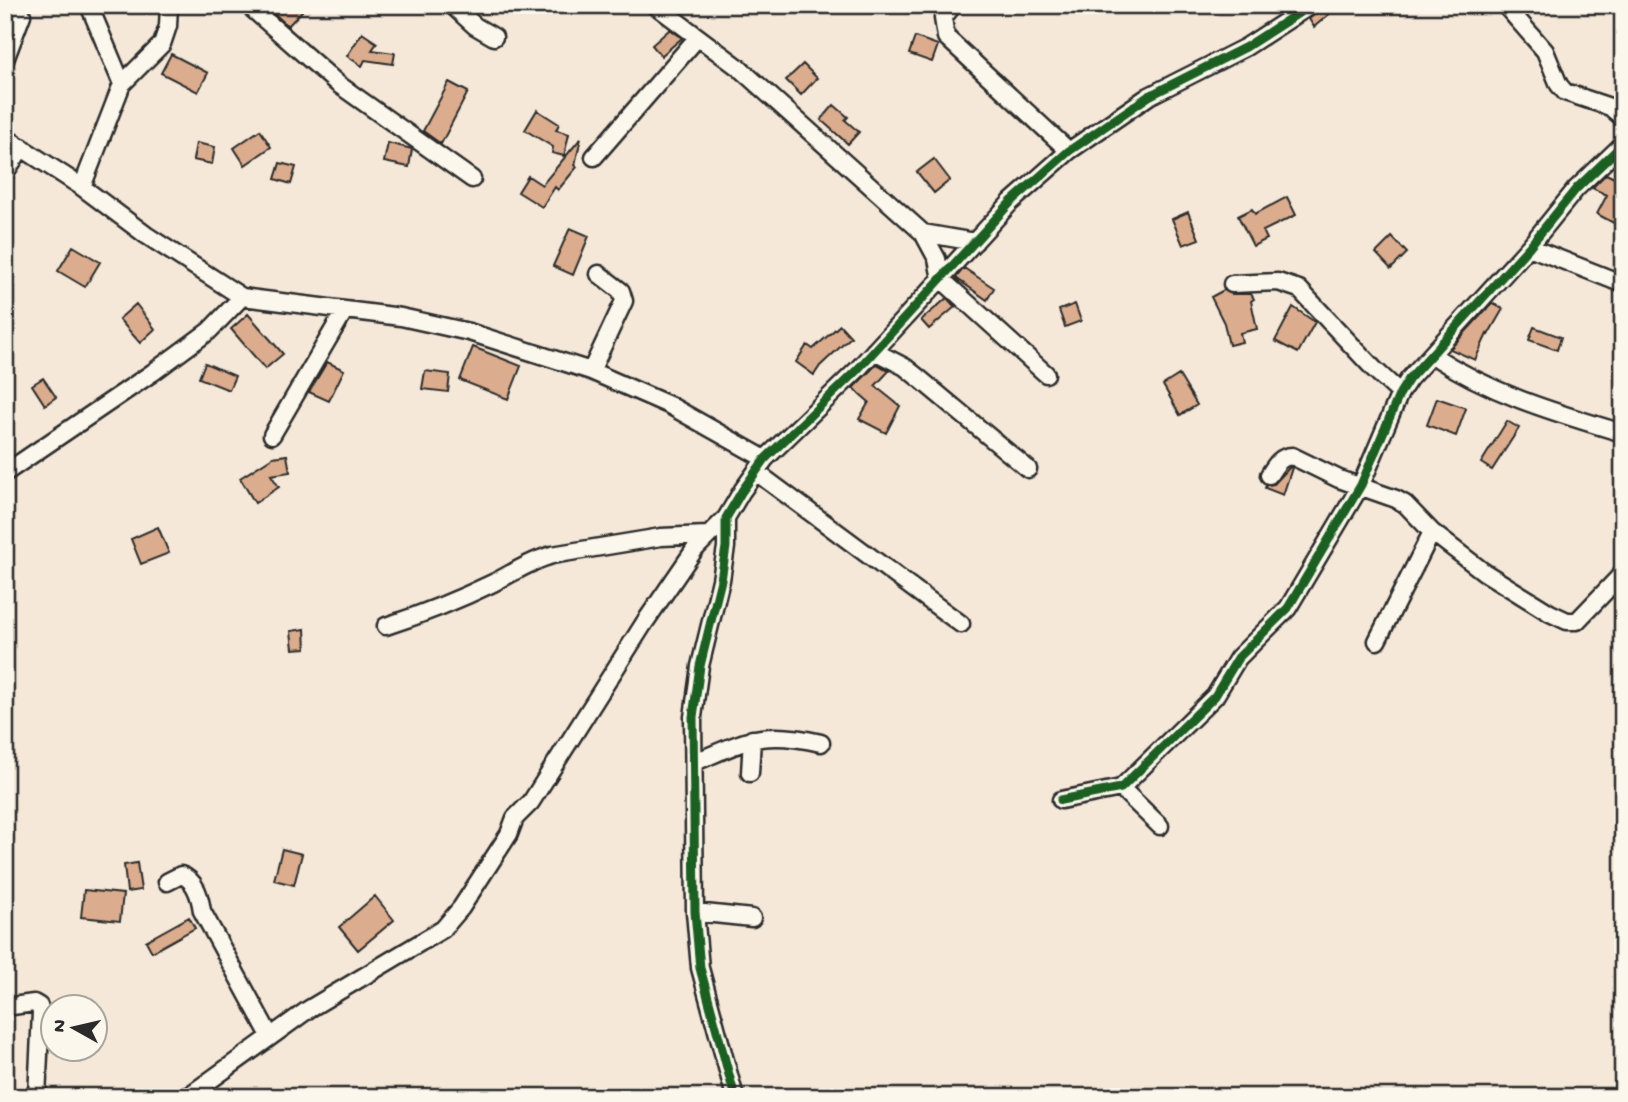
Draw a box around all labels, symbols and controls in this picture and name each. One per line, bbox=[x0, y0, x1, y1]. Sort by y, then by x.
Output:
north arrow bbox=[38, 993, 108, 1064]
text: N bbox=[48, 1018, 73, 1034]

